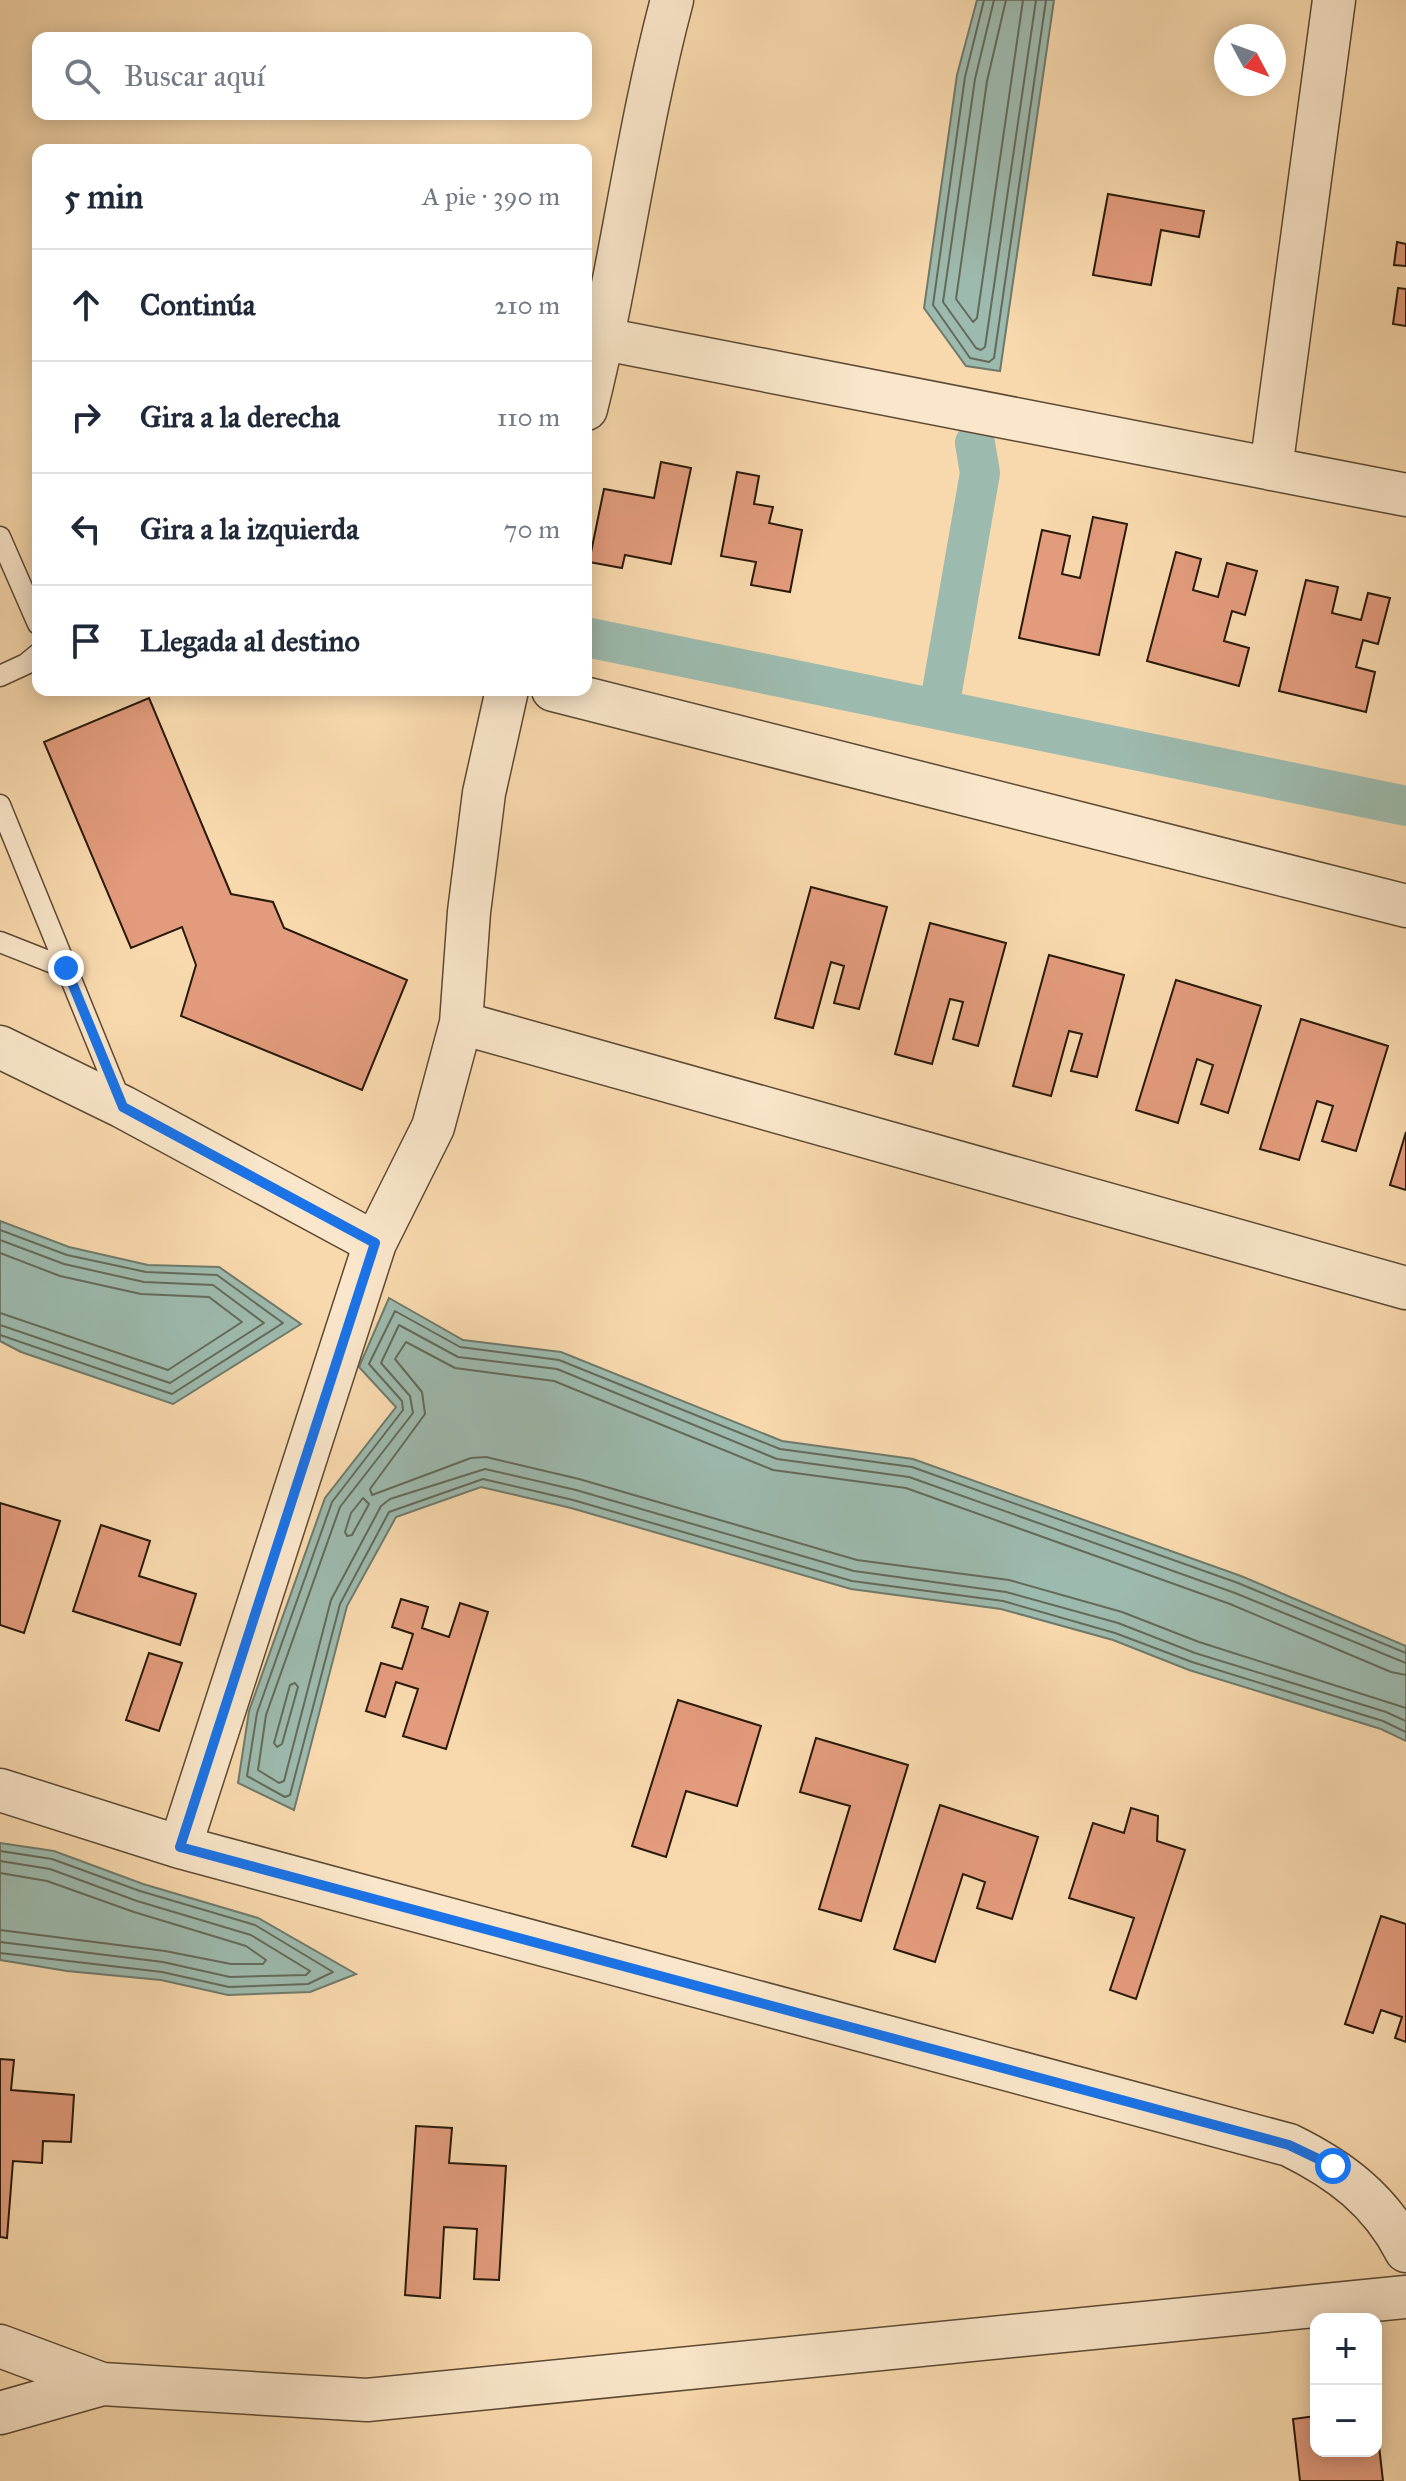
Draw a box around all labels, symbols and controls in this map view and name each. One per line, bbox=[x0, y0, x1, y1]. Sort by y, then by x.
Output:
north arrow bbox=[1214, 24, 1286, 96]
search box bbox=[32, 32, 592, 120]
icon: search bbox=[60, 54, 104, 98]
text: Buscar aquí bbox=[124, 58, 265, 94]
text: 5 min bbox=[64, 176, 143, 217]
text: A pie · 390 m bbox=[422, 180, 560, 212]
icon: ahead bbox=[64, 283, 108, 327]
text: Continúa bbox=[140, 287, 256, 323]
text: 210 m bbox=[494, 289, 560, 321]
icon: right bbox=[64, 395, 108, 439]
text: Gira a la derecha bbox=[140, 399, 340, 435]
text: 110 m bbox=[497, 401, 560, 433]
icon: left bbox=[64, 507, 108, 551]
text: Gira a la izquierda bbox=[140, 511, 359, 547]
text: 70 m bbox=[504, 513, 560, 545]
icon: arrive bbox=[64, 619, 108, 663]
text: Llegada al destino bbox=[140, 623, 360, 659]
route end bbox=[48, 950, 84, 986]
route start bbox=[1315, 2148, 1351, 2184]
map controls bbox=[1310, 2313, 1382, 2457]
button: + bbox=[1310, 2313, 1382, 2385]
button: − bbox=[1310, 2385, 1382, 2457]

